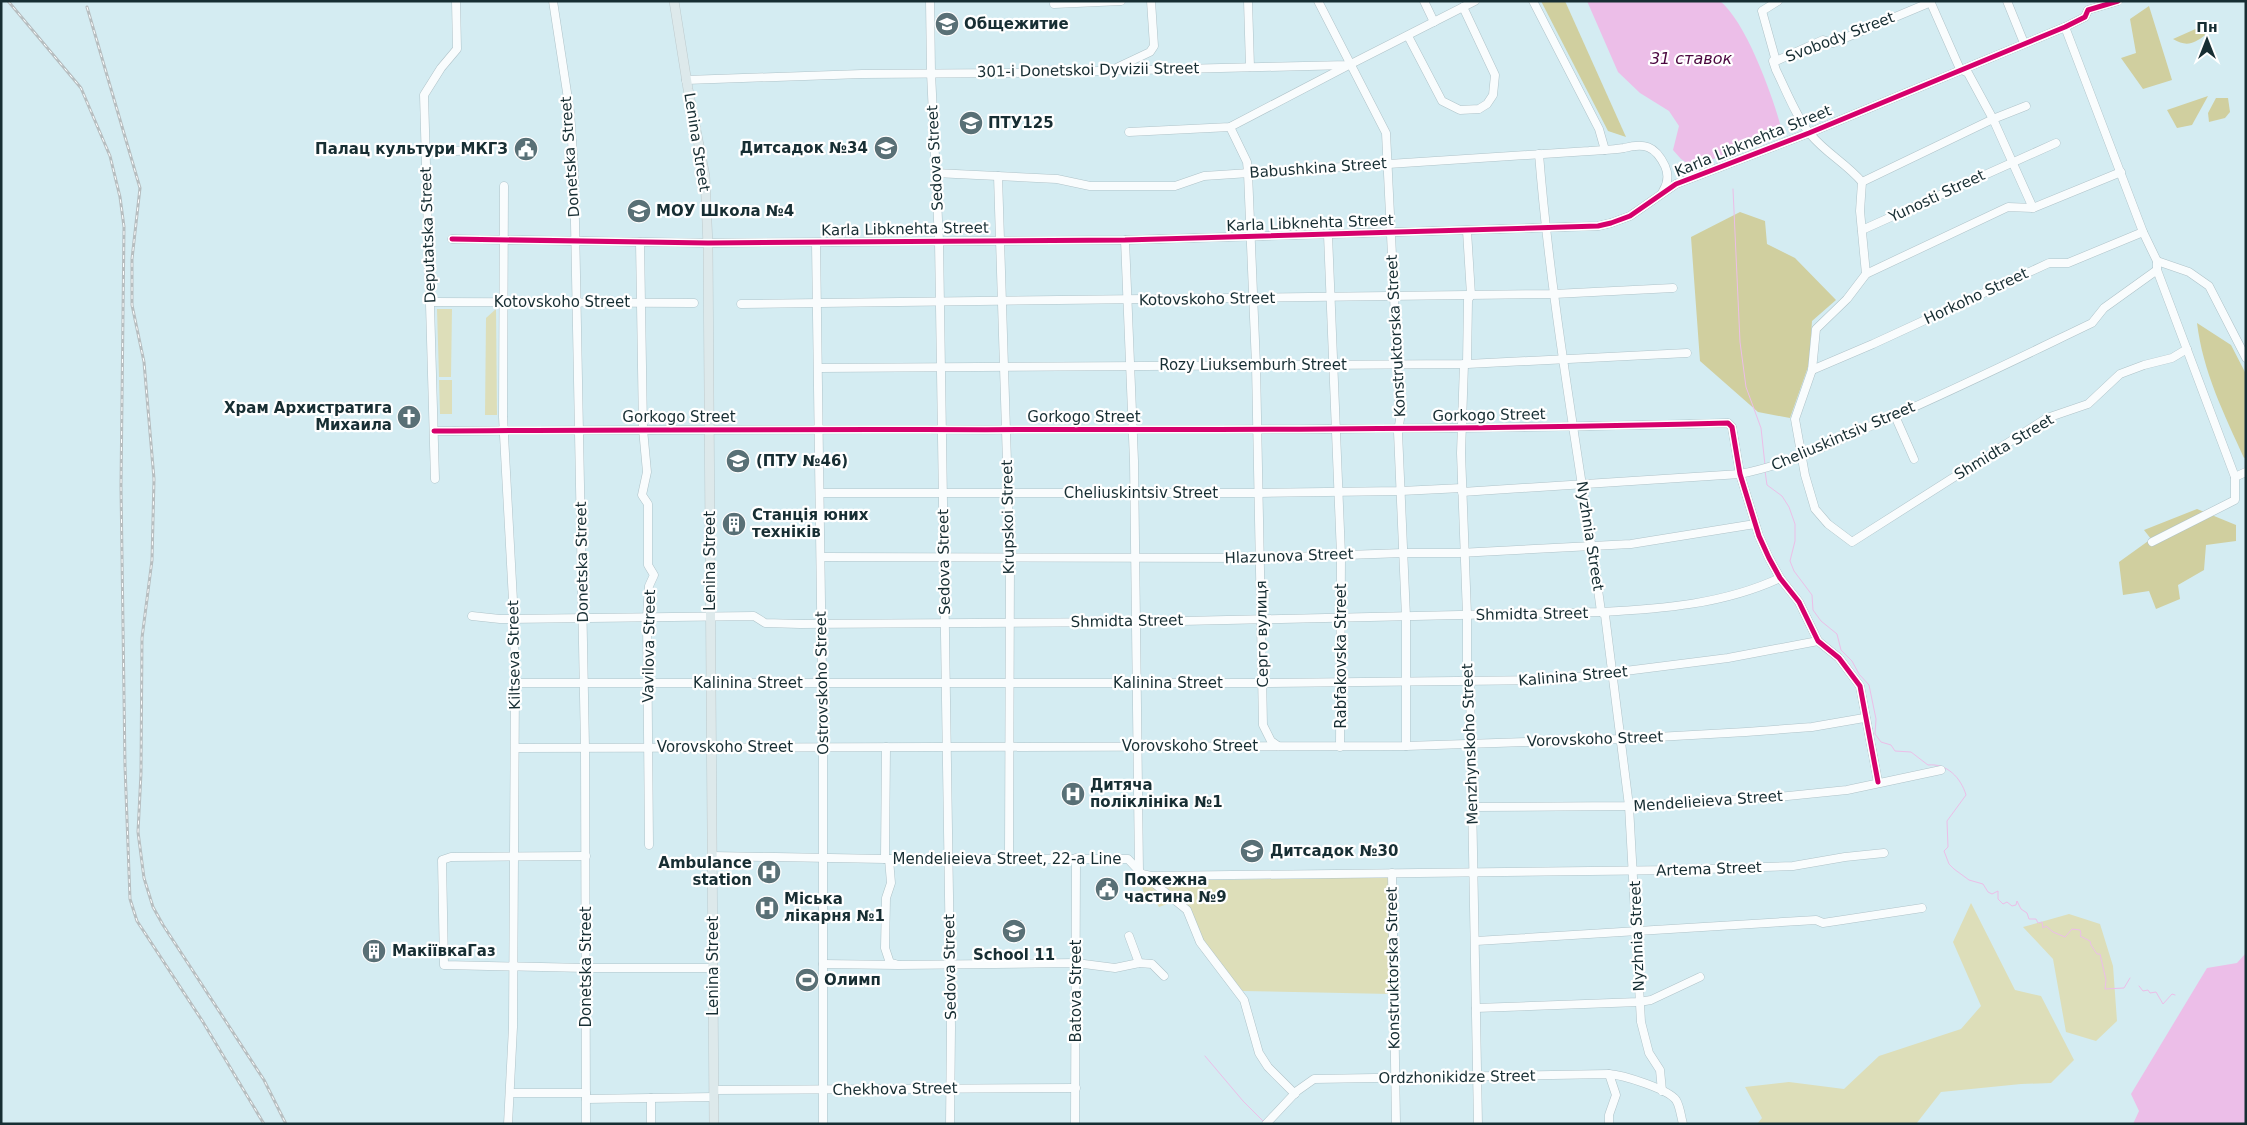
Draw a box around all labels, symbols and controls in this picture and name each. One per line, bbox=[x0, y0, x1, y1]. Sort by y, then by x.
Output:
street label: Svobody Street bbox=[1783, 8, 1897, 66]
school or university icon: Общежитие bbox=[934, 11, 960, 37]
place label: Общежитие bbox=[964, 15, 1069, 33]
north arrow bbox=[2182, 15, 2232, 65]
text: Пн bbox=[2196, 19, 2218, 35]
water label: 31 ставок bbox=[1650, 49, 1732, 68]
street label: 301-i Donetskoi Dyvizii Street bbox=[977, 59, 1199, 81]
street label: Lenina Street bbox=[680, 91, 714, 193]
street label: Donetska Street bbox=[557, 96, 583, 218]
street label: Karla Libknehta Street bbox=[1672, 101, 1834, 181]
street label: Sedova Street bbox=[923, 105, 947, 211]
school or university icon: ПТУ125 bbox=[958, 110, 984, 136]
place label: ПТУ125 bbox=[988, 114, 1054, 132]
school or university icon: Дитсадок №34 bbox=[873, 135, 899, 161]
public building icon: Палац культури МКГЗ bbox=[513, 136, 539, 162]
place label: Дитсадок №34 bbox=[740, 139, 868, 157]
place label: Палац культури МКГЗ bbox=[315, 140, 508, 158]
street label: Babushkina Street bbox=[1249, 154, 1387, 182]
street label: Deputatska Street bbox=[417, 166, 439, 304]
street label: Yunosti Street bbox=[1885, 166, 1988, 227]
school or university icon: МОУ Школа №4 bbox=[626, 198, 652, 224]
place label: МОУ Школа №4 bbox=[656, 202, 794, 220]
street label: Karla Libknehta Street bbox=[1226, 211, 1394, 235]
street label: Karla Libknehta Street bbox=[821, 219, 989, 239]
street label: Konstruktorska Street bbox=[1383, 254, 1409, 418]
street label: Horkoho Street bbox=[1921, 264, 2031, 328]
street label: Kotovskoho Street bbox=[1139, 289, 1275, 309]
street label: Kotovskoho Street bbox=[494, 293, 630, 311]
street label: Rozy Liuksemburh Street bbox=[1159, 356, 1347, 374]
street label: Cheliuskintsiv Street bbox=[1768, 398, 1918, 474]
place label: Храм Архистратига Михаила bbox=[224, 399, 392, 434]
church icon: Храм Архистратига Михаила bbox=[396, 404, 422, 430]
street label: Gorkogo Street bbox=[1432, 405, 1546, 425]
street label: Gorkogo Street bbox=[622, 408, 736, 426]
street label: Gorkogo Street bbox=[1027, 408, 1141, 426]
street label: Shmidta Street bbox=[1951, 410, 2057, 484]
school or university icon: (ПТУ №46) bbox=[725, 448, 751, 474]
place label: (ПТУ №46) bbox=[756, 452, 848, 470]
street label: Krupskoi Street bbox=[998, 459, 1018, 574]
street label: Nyzhnia Street bbox=[1572, 480, 1608, 592]
street label: Cheliuskintsiv Street bbox=[1064, 484, 1218, 502]
street label: Donetska Street bbox=[572, 501, 592, 623]
place label: Станція юних техніків bbox=[752, 506, 869, 541]
street label: Sedova Street bbox=[934, 509, 954, 615]
street label: Lenina Street bbox=[701, 511, 719, 611]
building icon: Станція юних техніків bbox=[721, 511, 747, 537]
street label: Hlazunova Street bbox=[1224, 545, 1354, 567]
street label: Серго вулиця bbox=[1252, 580, 1272, 688]
street label: Rabfakovska Street bbox=[1332, 583, 1350, 729]
street label: Vavilova Street bbox=[639, 589, 659, 703]
street label: Kiltseva Street bbox=[504, 600, 524, 710]
street label: Shmidta Street bbox=[1475, 604, 1589, 624]
street label: Ostrovskoho Street bbox=[812, 611, 832, 755]
street label: Shmidta Street bbox=[1070, 611, 1184, 631]
street label: Kalinina Street bbox=[1518, 662, 1629, 690]
street label: Menzhynskoho Street bbox=[1458, 663, 1482, 825]
street label: Kalinina Street bbox=[693, 674, 803, 692]
street label: Kalinina Street bbox=[1113, 674, 1223, 692]
street label: Vorovskoho Street bbox=[1527, 728, 1664, 750]
street label: Vorovskoho Street bbox=[1122, 737, 1258, 755]
street label: Vorovskoho Street bbox=[657, 738, 793, 756]
place label: Дитяча поліклініка №1 bbox=[1090, 776, 1223, 811]
hospital icon: Дитяча поліклініка №1 bbox=[1060, 781, 1086, 807]
street label: Mendelieieva Street bbox=[1633, 787, 1783, 815]
school or university icon: Дитсадок №30 bbox=[1239, 838, 1265, 864]
place label: Дитсадок №30 bbox=[1270, 842, 1398, 860]
street label: Mendelieieva Street, 22-a Line bbox=[892, 850, 1122, 868]
place label: Ambulance station bbox=[658, 854, 752, 889]
street label: Artema Street bbox=[1656, 858, 1762, 880]
hospital icon: Ambulance station bbox=[756, 859, 782, 885]
place label: Пожежна частина №9 bbox=[1124, 871, 1227, 906]
public building icon: Пожежна частина №9 bbox=[1094, 876, 1120, 902]
street label: Nyzhnia Street bbox=[1626, 880, 1648, 992]
street label: Konstruktorska Street bbox=[1383, 886, 1403, 1050]
place label: Міська лікарня №1 bbox=[784, 890, 885, 925]
hospital icon: Міська лікарня №1 bbox=[754, 895, 780, 921]
street label: Donetska Street bbox=[577, 906, 595, 1028]
street label: Sedova Street bbox=[940, 914, 960, 1020]
street label: Lenina Street bbox=[704, 916, 722, 1016]
school or university icon: School 11 bbox=[1001, 918, 1027, 944]
building icon: МакіївкаГаз bbox=[361, 938, 387, 964]
street label: Batova Street bbox=[1067, 939, 1085, 1042]
place label: МакіївкаГаз bbox=[392, 942, 496, 960]
place label: School 11 bbox=[973, 946, 1055, 964]
sports icon: Олимп bbox=[794, 967, 820, 993]
place label: Олимп bbox=[824, 971, 881, 989]
street label: Ordzhonikidze Street bbox=[1378, 1067, 1536, 1087]
street label: Chekhova Street bbox=[832, 1079, 958, 1099]

